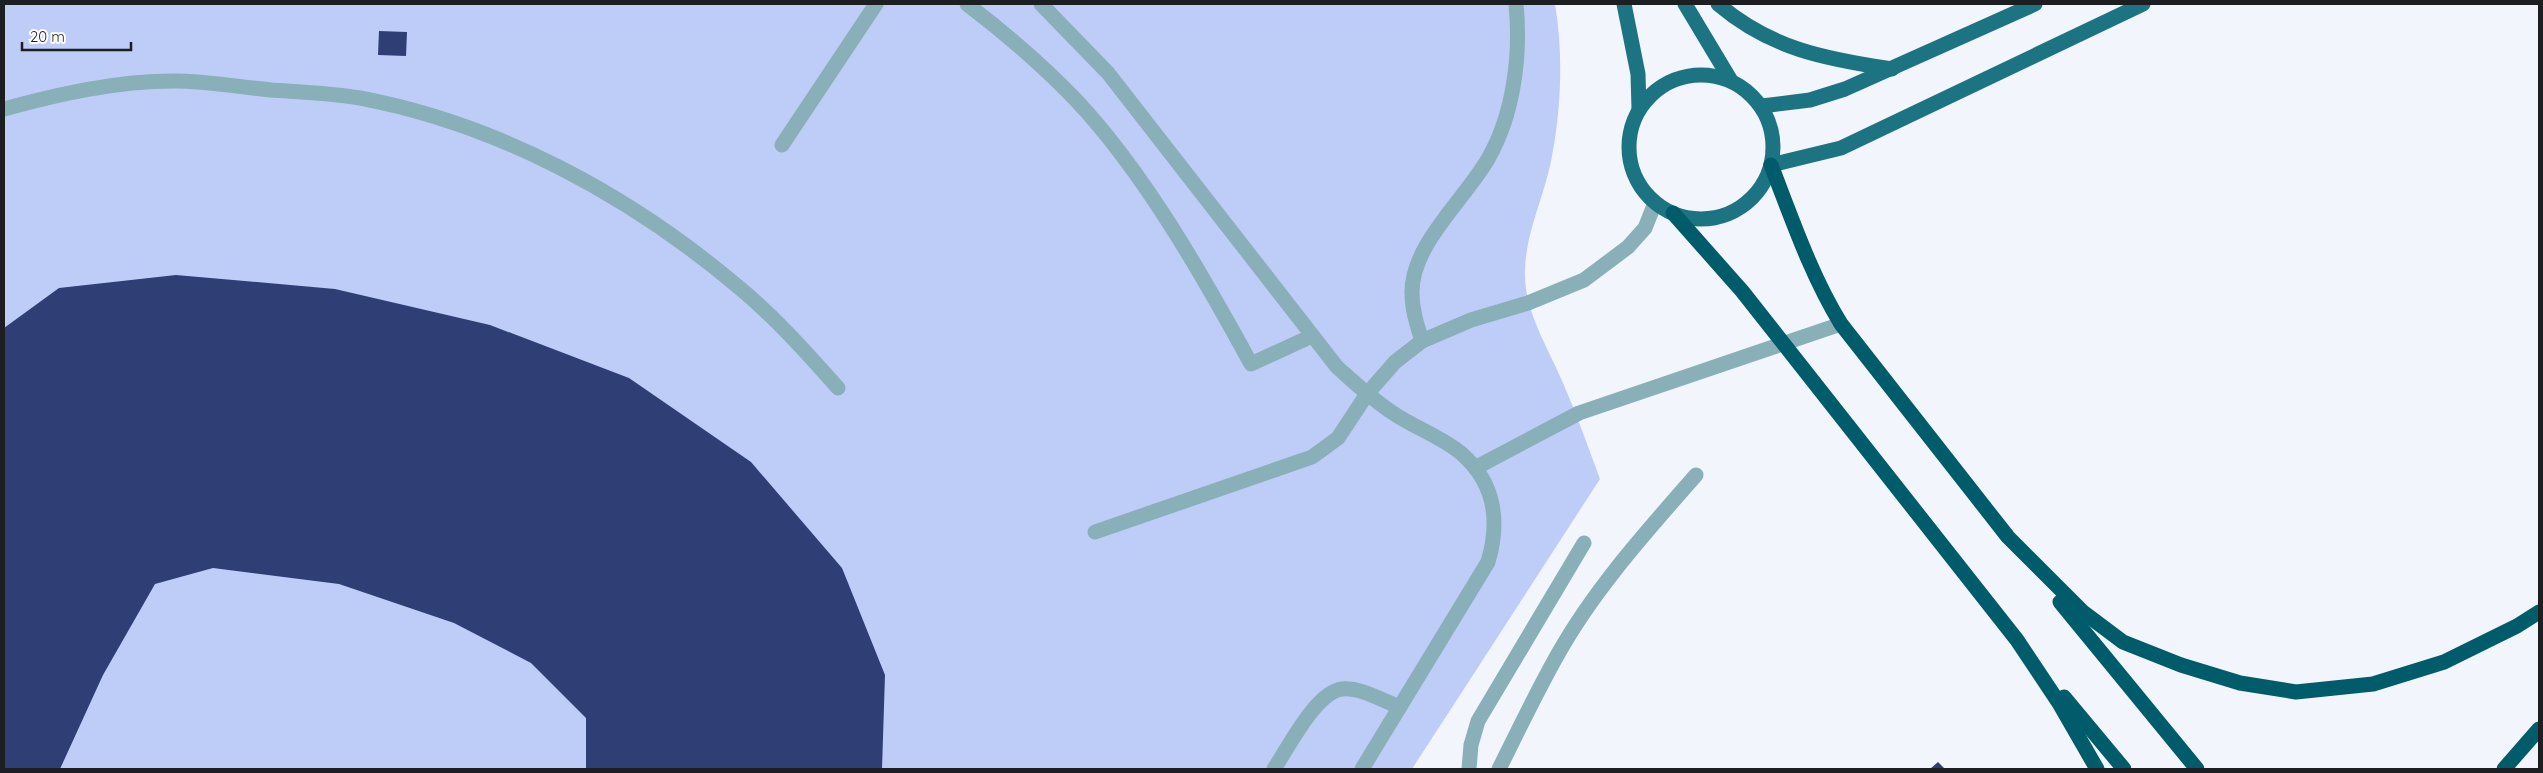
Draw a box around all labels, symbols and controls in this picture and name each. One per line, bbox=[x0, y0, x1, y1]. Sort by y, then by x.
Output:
scale bar bbox=[22, 20, 131, 52]
text: 20 m bbox=[30, 27, 65, 46]

